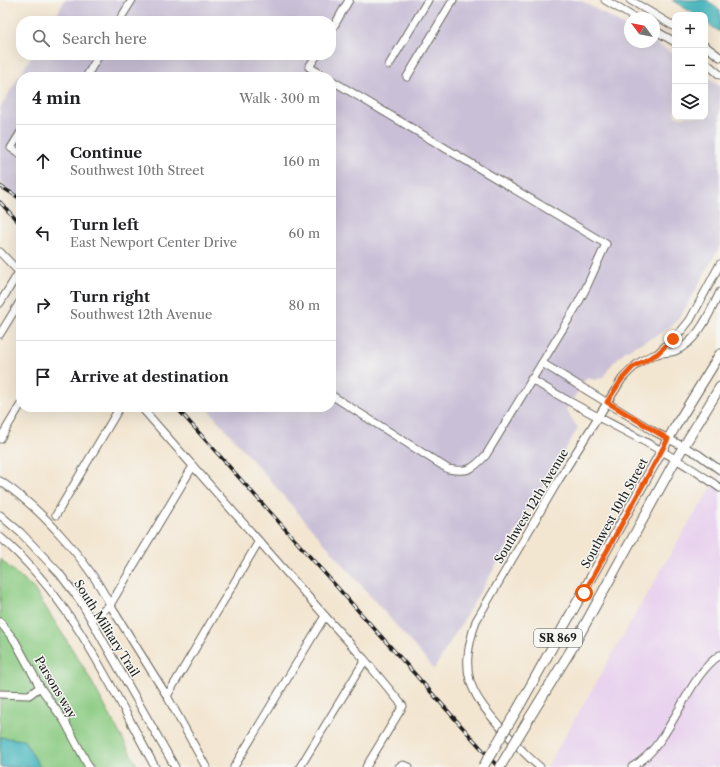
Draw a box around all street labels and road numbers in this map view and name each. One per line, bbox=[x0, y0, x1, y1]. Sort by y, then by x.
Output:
street label: Southwest 12th Avenue bbox=[491, 446, 571, 566]
street label: Southwest 10th Street bbox=[577, 455, 651, 571]
street label: South Military Trail bbox=[71, 577, 143, 680]
road number: SR 869 bbox=[534, 629, 582, 647]
street label: Parsons way bbox=[32, 653, 81, 721]

